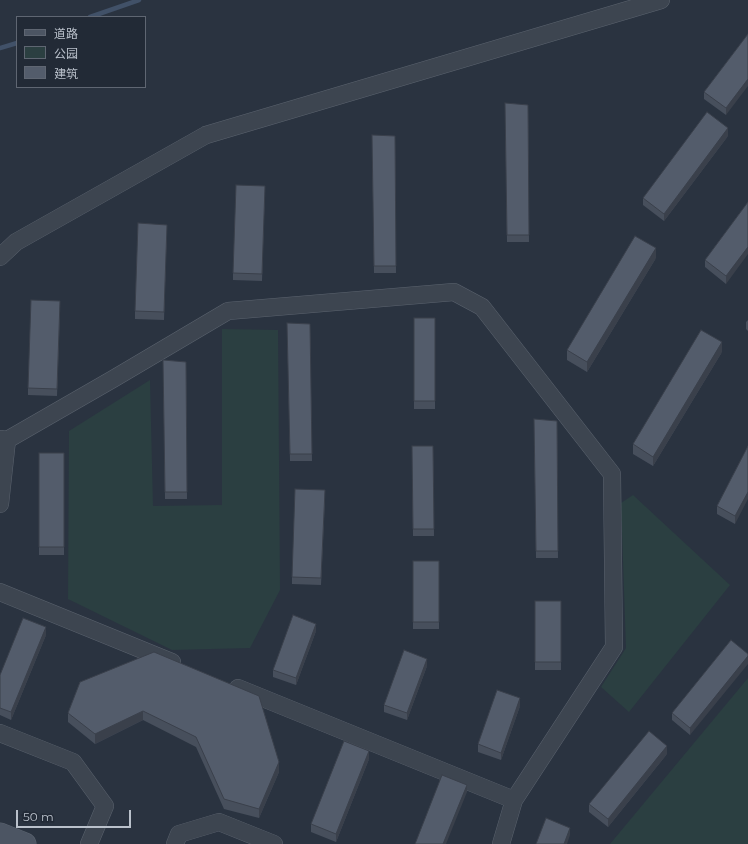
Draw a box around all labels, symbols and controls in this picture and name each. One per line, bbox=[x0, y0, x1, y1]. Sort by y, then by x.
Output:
legend bbox=[16, 16, 146, 88]
text: 道路 bbox=[54, 26, 78, 41]
text: 公园 bbox=[54, 46, 78, 61]
text: 建筑 bbox=[54, 66, 78, 81]
scale bar bbox=[18, 802, 133, 828]
text: 50 m bbox=[23, 809, 54, 824]

